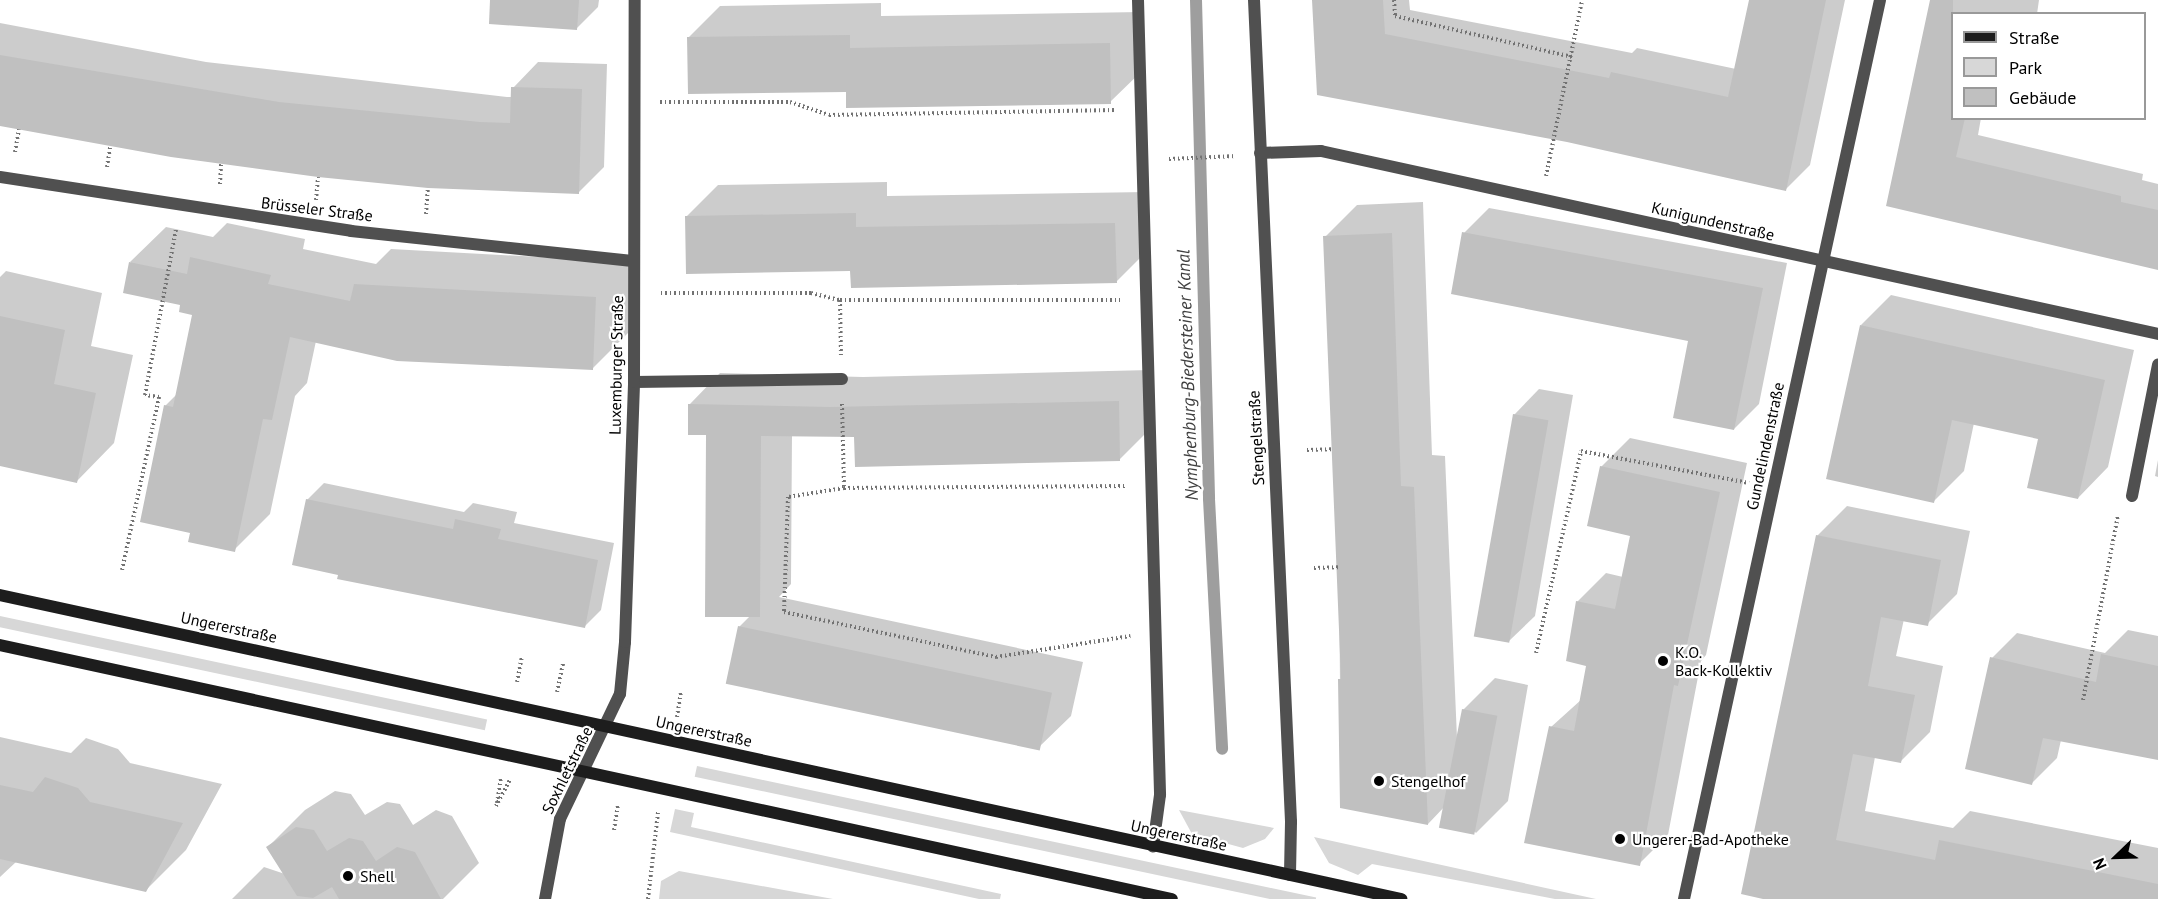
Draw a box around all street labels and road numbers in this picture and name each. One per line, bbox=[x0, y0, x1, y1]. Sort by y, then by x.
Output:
street label: Brüsseler Straße bbox=[260, 193, 374, 225]
street label: Kunigundenstraße bbox=[1650, 198, 1776, 244]
street label: Luxemburger Straße bbox=[605, 295, 627, 435]
street label: Gundelindenstraße bbox=[1742, 380, 1788, 512]
street label: Stengelstraße bbox=[1244, 390, 1268, 486]
street label: Ungererstraße bbox=[179, 607, 279, 647]
street label: Ungererstraße bbox=[654, 711, 754, 751]
street label: Soxhletstraße bbox=[538, 723, 596, 817]
street label: Ungererstraße bbox=[1129, 815, 1229, 855]

